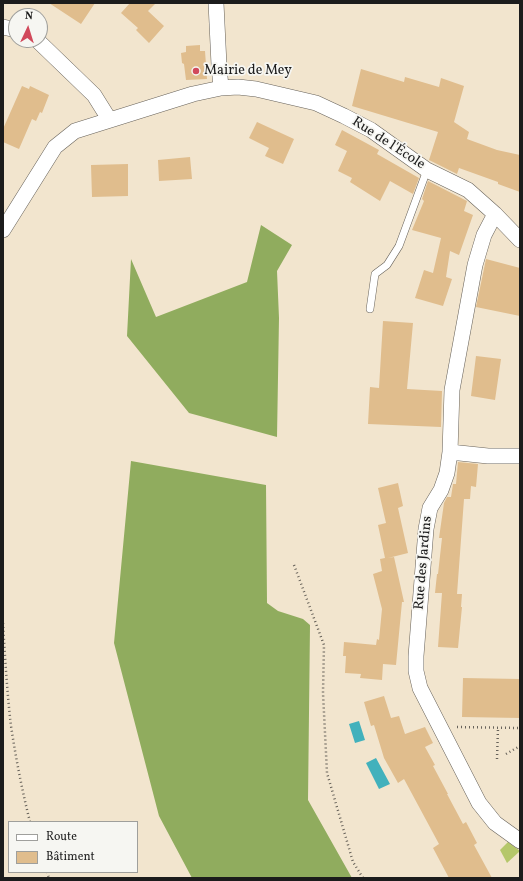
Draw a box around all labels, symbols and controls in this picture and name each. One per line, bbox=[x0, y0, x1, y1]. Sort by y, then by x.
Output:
north arrow bbox=[8, 8, 48, 48]
text: N bbox=[24, 9, 33, 24]
place label: Mairie de Mey bbox=[204, 63, 292, 79]
marker: Mairie de Mey bbox=[191, 66, 201, 76]
street label: Rue de l'École bbox=[348, 114, 428, 174]
street label: Rue des Jardins bbox=[412, 515, 436, 611]
legend bbox=[8, 821, 138, 873]
text: Route bbox=[46, 829, 77, 845]
text: Bâtiment bbox=[46, 849, 95, 865]

